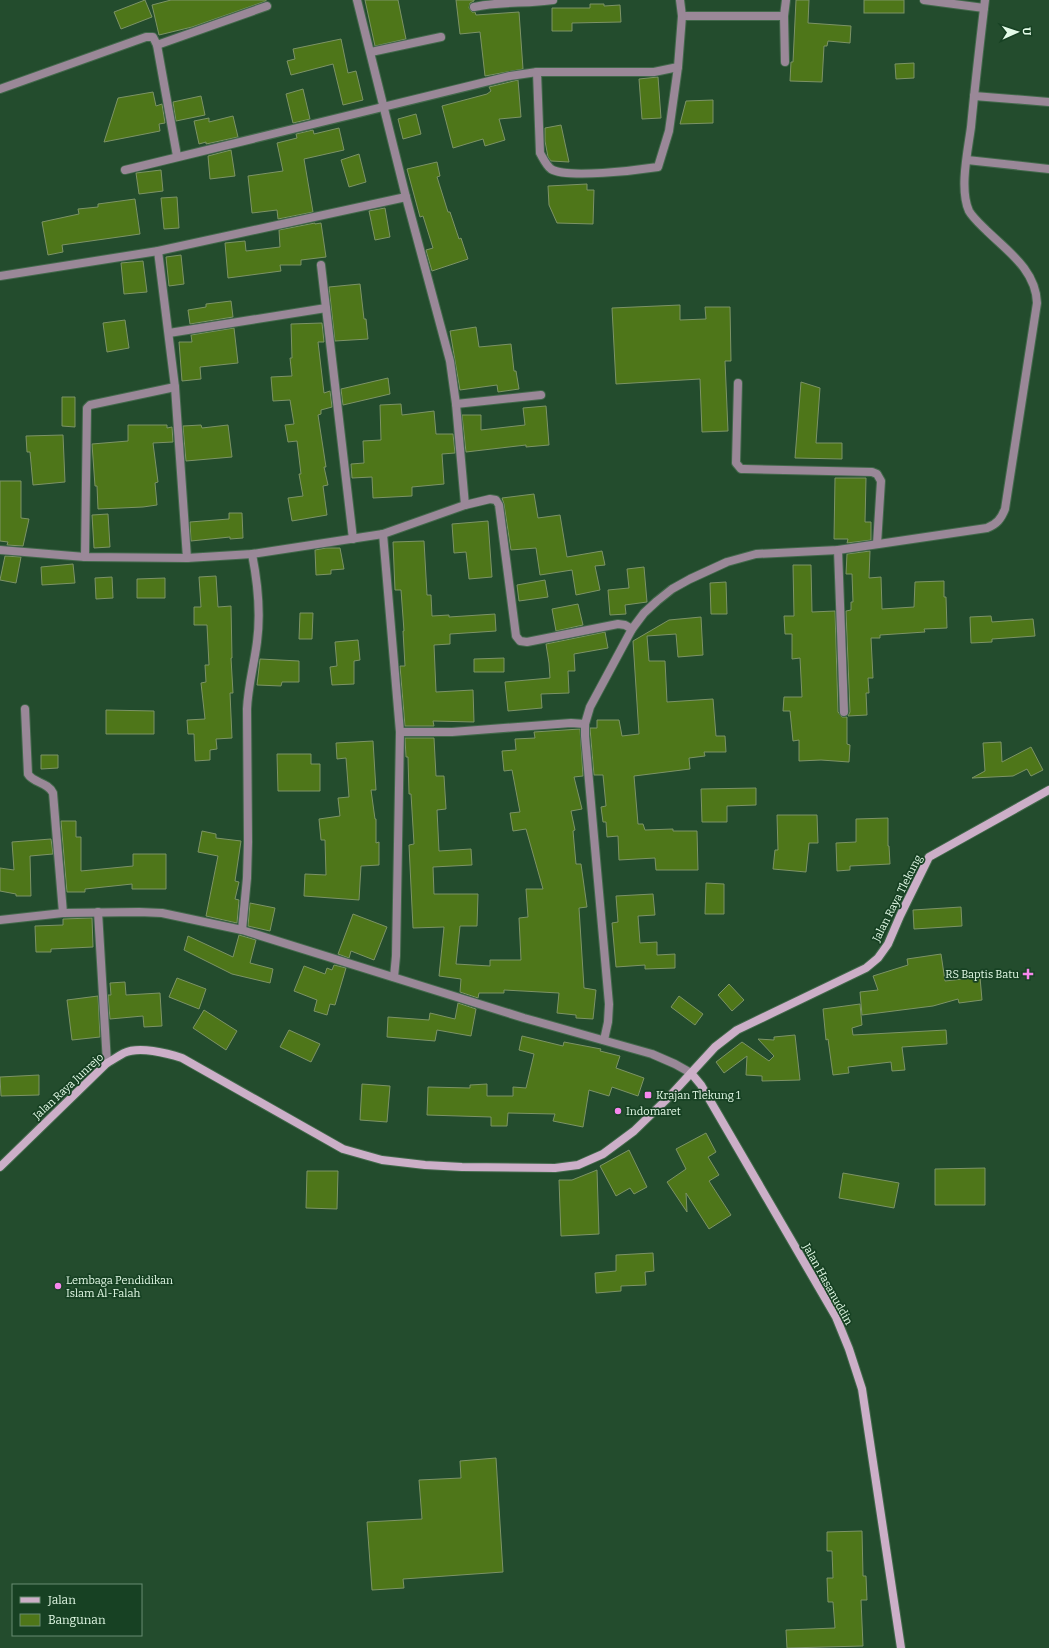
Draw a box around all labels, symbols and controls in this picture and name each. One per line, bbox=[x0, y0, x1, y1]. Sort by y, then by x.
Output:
north arrow bbox=[997, 12, 1037, 52]
text: U bbox=[1020, 27, 1033, 36]
street label: Jalan Raya Tlekung bbox=[869, 853, 925, 945]
place label: RS Baptis Batu bbox=[945, 968, 1019, 981]
marker: RS Baptis Batu bbox=[1022, 968, 1034, 980]
street label: Jalan Raya Junrejo bbox=[30, 1051, 106, 1123]
place label: Krajan Tlekung 1 bbox=[656, 1089, 741, 1102]
marker: Krajan Tlekung 1 bbox=[643, 1090, 653, 1100]
place label: Indomaret bbox=[626, 1105, 681, 1118]
marker: Indomaret bbox=[613, 1106, 623, 1116]
street label: Jalan Hasanuddin bbox=[799, 1241, 855, 1327]
place label: Lembaga Pendidikan Islam Al-Falah bbox=[66, 1274, 173, 1300]
marker: Lembaga Pendidikan Islam Al-Falah bbox=[53, 1281, 63, 1291]
legend bbox=[12, 1584, 142, 1636]
text: Jalan bbox=[47, 1593, 76, 1607]
text: Bangunan bbox=[48, 1613, 106, 1627]

